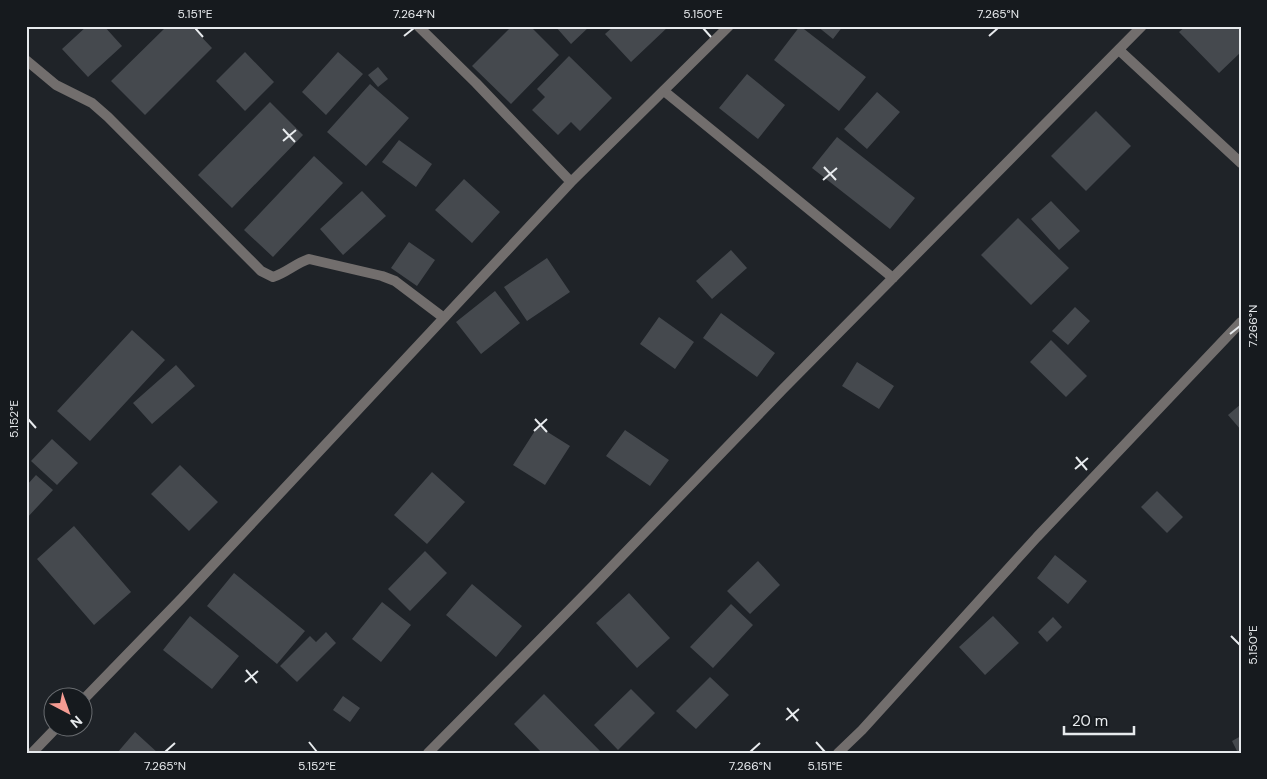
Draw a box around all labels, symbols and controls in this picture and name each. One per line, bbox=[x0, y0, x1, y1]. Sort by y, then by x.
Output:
text: 5.151°E bbox=[177, 6, 213, 22]
text: 7.264°N bbox=[393, 6, 435, 22]
text: 5.150°E bbox=[683, 6, 723, 22]
text: 7.265°N bbox=[977, 6, 1019, 22]
text: 7.266°N bbox=[1245, 305, 1261, 347]
text: 5.152°E bbox=[6, 400, 22, 438]
text: 5.150°E bbox=[1245, 625, 1261, 665]
north arrow bbox=[42, 686, 92, 736]
scale bar bbox=[1064, 704, 1134, 736]
text: 20 m bbox=[1072, 711, 1108, 731]
text: N bbox=[67, 712, 86, 732]
text: 7.265°N bbox=[144, 758, 186, 774]
text: 5.152°E bbox=[298, 758, 336, 774]
text: 7.266°N bbox=[729, 758, 771, 774]
text: 5.151°E bbox=[807, 758, 843, 774]

